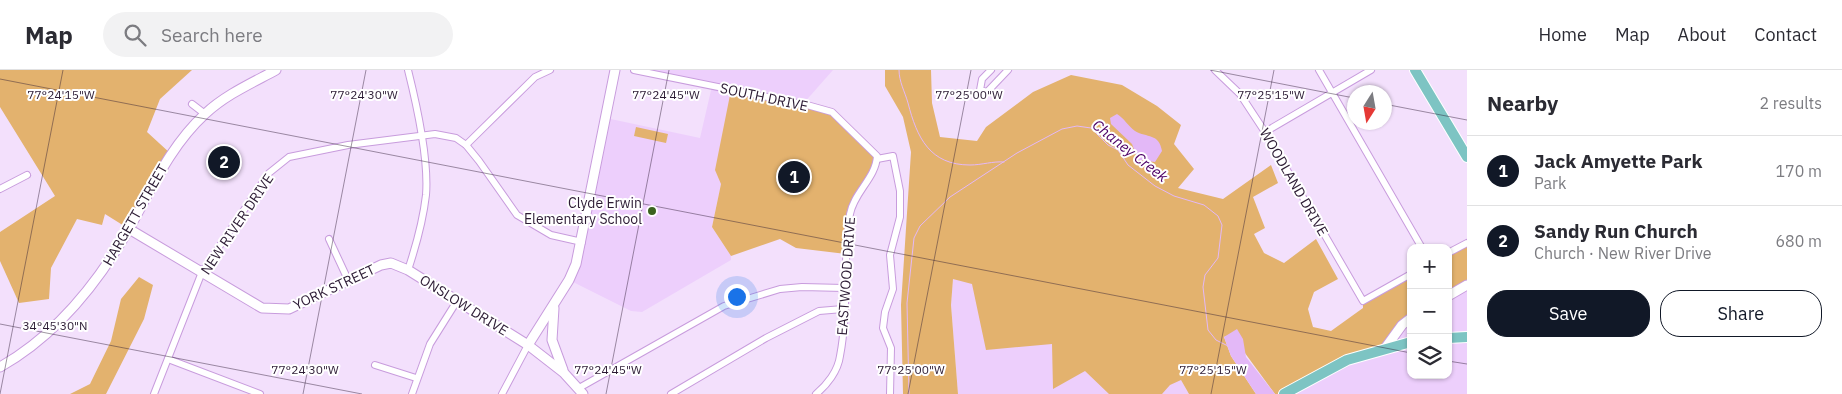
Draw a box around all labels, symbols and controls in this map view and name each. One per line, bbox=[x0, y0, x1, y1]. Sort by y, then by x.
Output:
search box bbox=[103, 12, 453, 57]
text: Map bbox=[25, 19, 73, 51]
icon: search bbox=[121, 21, 149, 49]
text: Search here bbox=[161, 23, 263, 47]
text: Home bbox=[1539, 23, 1587, 46]
text: Map bbox=[1615, 23, 1650, 46]
text: About bbox=[1678, 23, 1726, 46]
text: Contact bbox=[1754, 23, 1817, 46]
street label: SOUTH DRIVE bbox=[718, 79, 810, 115]
north arrow bbox=[1347, 85, 1392, 130]
text: 77°24'15"W bbox=[27, 87, 95, 102]
text: 77°24'30"W bbox=[330, 87, 398, 102]
text: 77°24'45"W bbox=[632, 87, 700, 102]
text: 77°25'00"W bbox=[935, 87, 1003, 102]
text: 77°25'15"W bbox=[1237, 87, 1305, 102]
text: Nearby bbox=[1487, 89, 1558, 117]
text: 2 results bbox=[1759, 93, 1822, 113]
water label: Chaney Creek bbox=[1089, 115, 1172, 186]
street label: WOODLAND DRIVE bbox=[1256, 125, 1332, 239]
pin: 2 bbox=[208, 143, 240, 181]
text: Jack Amyette Park bbox=[1534, 149, 1702, 173]
pin: 1 bbox=[778, 158, 810, 196]
street label: HARGETT STREET bbox=[99, 161, 171, 269]
text: 1 bbox=[1498, 161, 1508, 181]
text: 170 m bbox=[1775, 161, 1822, 181]
street label: NEW RIVER DRIVE bbox=[197, 170, 277, 278]
text: Park bbox=[1534, 173, 1566, 193]
place label: Clyde Erwin Elementary School bbox=[524, 194, 642, 228]
marker: Clyde Erwin Elementary School bbox=[646, 205, 658, 217]
street label: EASTWOOD DRIVE bbox=[833, 216, 859, 336]
text: Sandy Run Church bbox=[1534, 219, 1698, 243]
text: 2 bbox=[1498, 231, 1508, 251]
text: 680 m bbox=[1775, 231, 1822, 251]
text: Church · New River Drive bbox=[1534, 243, 1711, 263]
map controls bbox=[1407, 244, 1452, 379]
button: + bbox=[1407, 244, 1452, 289]
street label: YORK STREET bbox=[290, 260, 378, 314]
street label: ONSLOW DRIVE bbox=[416, 271, 512, 339]
your location bbox=[724, 284, 750, 310]
button: − bbox=[1407, 289, 1452, 334]
button: Save bbox=[1487, 290, 1650, 337]
button: Share bbox=[1660, 290, 1822, 337]
text: 34°45'30"N bbox=[22, 318, 88, 333]
button: layers bbox=[1407, 334, 1452, 379]
text: 77°24'30"W bbox=[271, 362, 339, 377]
text: 77°24'45"W bbox=[574, 362, 642, 377]
text: 77°25'00"W bbox=[877, 362, 945, 377]
text: 77°25'15"W bbox=[1179, 362, 1247, 377]

